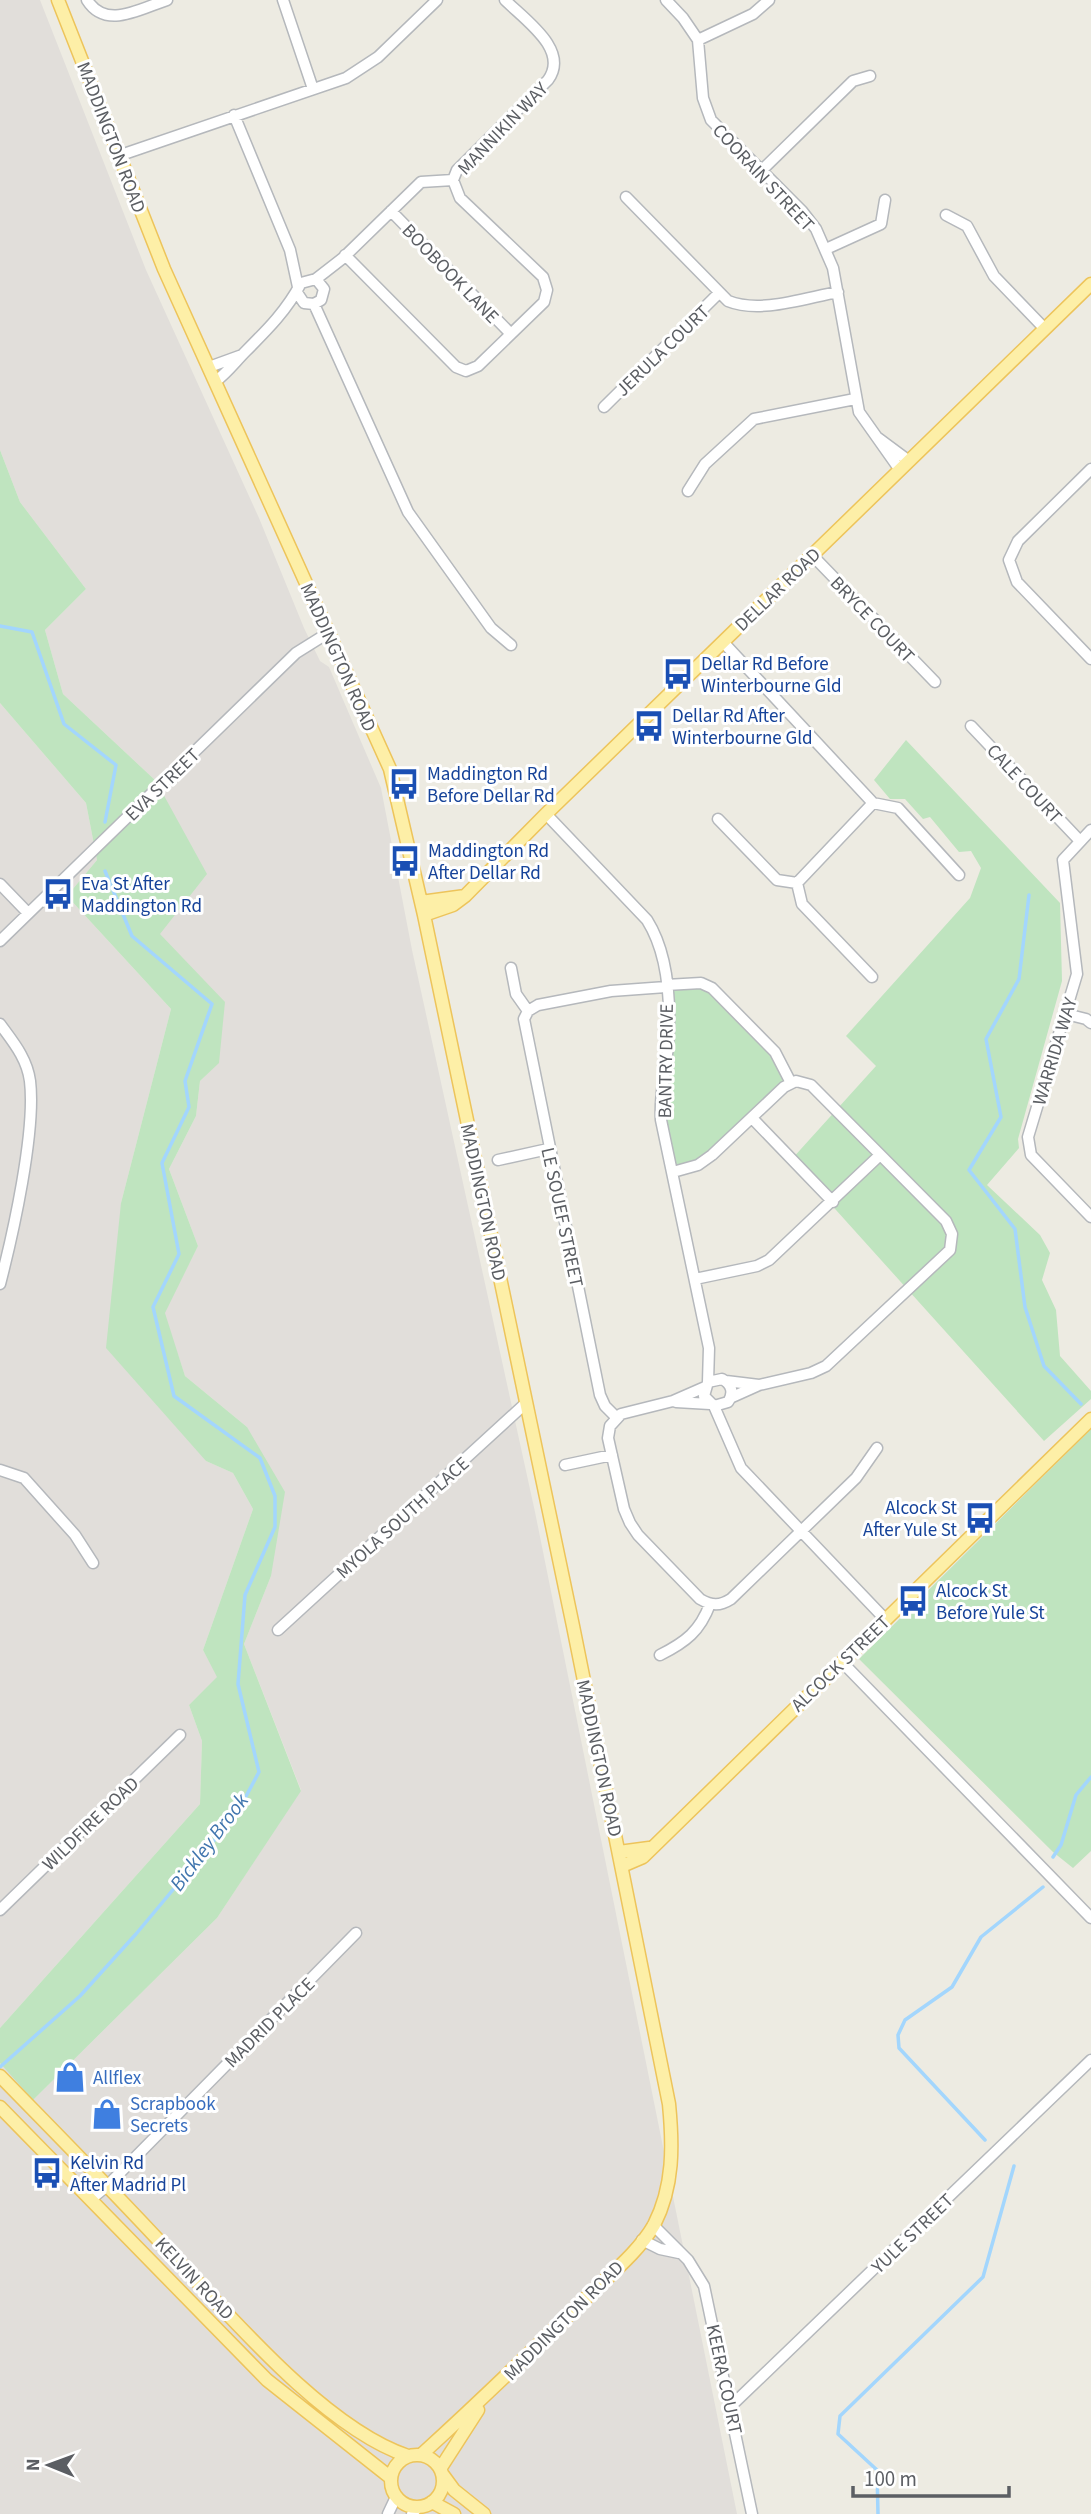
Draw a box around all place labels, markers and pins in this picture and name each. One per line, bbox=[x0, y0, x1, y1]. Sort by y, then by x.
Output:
place label: Dellar Rd Before Winterbourne Gld bbox=[701, 651, 842, 700]
bus stop icon: Dellar Rd Before Winterbourne Gld bbox=[661, 657, 695, 691]
place label: Dellar Rd After Winterbourne Gld bbox=[672, 703, 813, 752]
bus stop icon: Dellar Rd After Winterbourne Gld bbox=[632, 709, 666, 743]
place label: Maddington Rd Before Dellar Rd bbox=[427, 761, 555, 810]
bus stop icon: Maddington Rd Before Dellar Rd bbox=[387, 767, 421, 801]
place label: Maddington Rd After Dellar Rd bbox=[428, 838, 549, 887]
bus stop icon: Maddington Rd After Dellar Rd bbox=[388, 844, 422, 878]
place label: Eva St After Maddington Rd bbox=[81, 871, 202, 920]
bus stop icon: Eva St After Maddington Rd bbox=[41, 877, 75, 911]
place label: Alcock St After Yule St bbox=[863, 1495, 958, 1544]
bus stop icon: Alcock St After Yule St bbox=[963, 1501, 997, 1535]
place label: Alcock St Before Yule St bbox=[936, 1578, 1045, 1627]
bus stop icon: Alcock St Before Yule St bbox=[896, 1584, 930, 1618]
shop icon: Allflex bbox=[53, 2060, 87, 2094]
place label: Allflex bbox=[93, 2065, 142, 2092]
place label: Scrapbook Secrets bbox=[130, 2091, 216, 2140]
shop icon: Scrapbook Secrets bbox=[90, 2097, 124, 2131]
place label: Kelvin Rd After Madrid Pl bbox=[70, 2150, 186, 2199]
bus stop icon: Kelvin Rd After Madrid Pl bbox=[30, 2156, 64, 2190]

